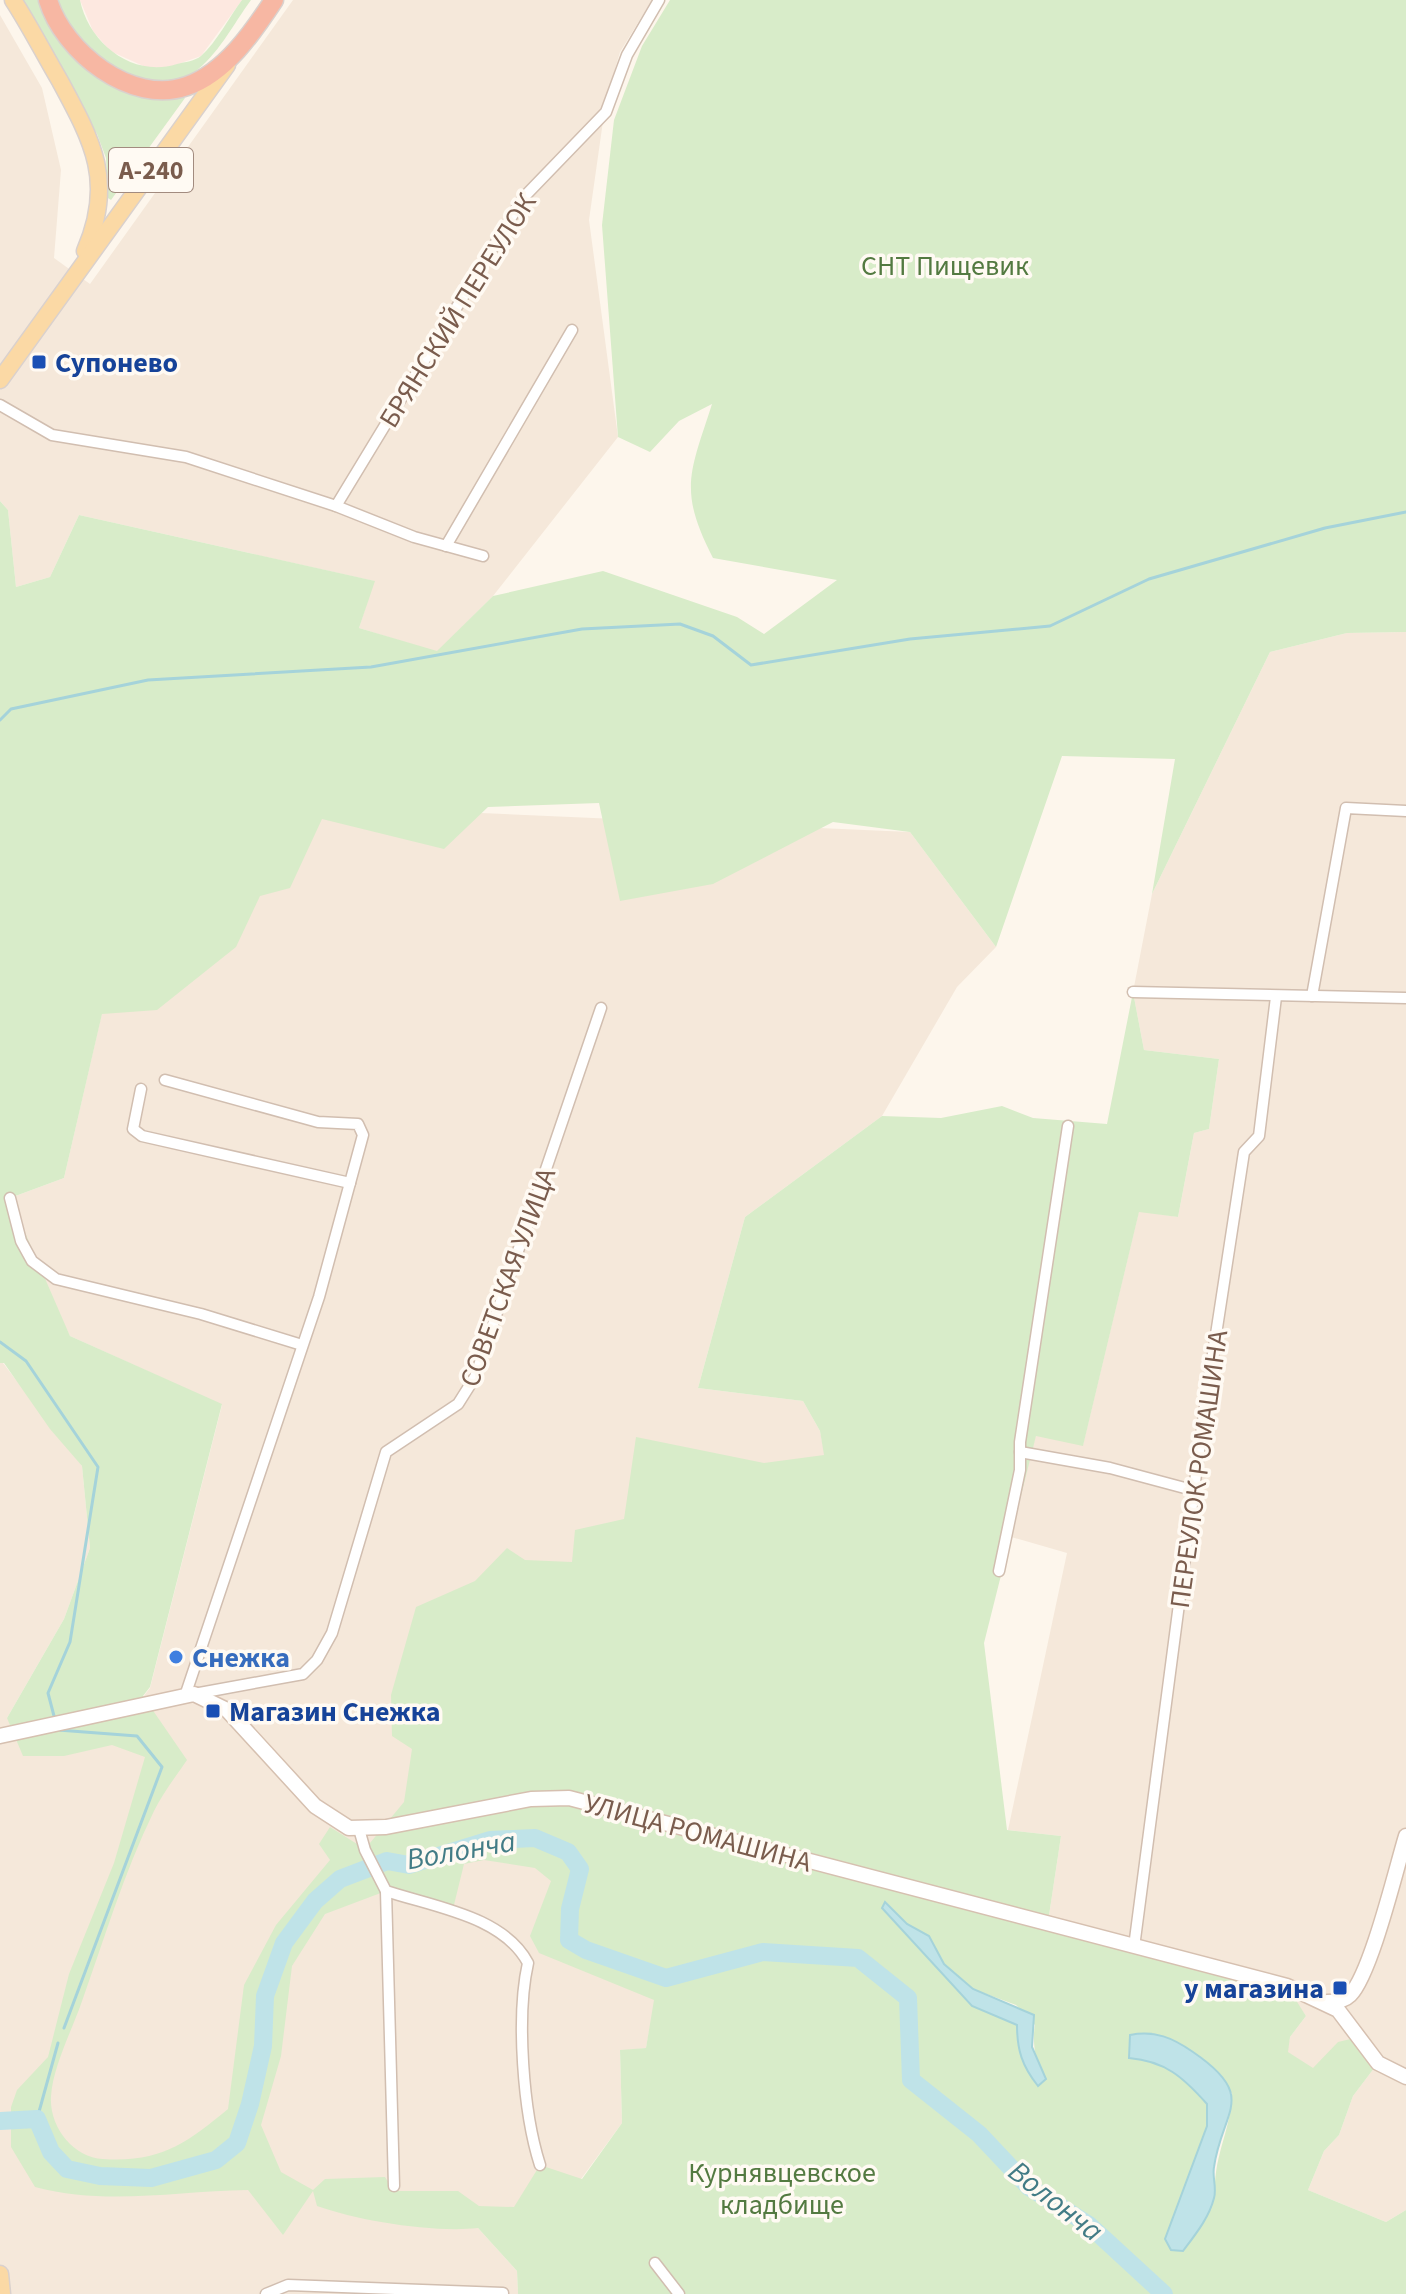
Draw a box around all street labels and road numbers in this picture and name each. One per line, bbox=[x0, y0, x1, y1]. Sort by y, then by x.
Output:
road number: А-240 bbox=[109, 148, 193, 192]
street label: БРЯНСКИЙ ПЕРЕУЛОК bbox=[369, 185, 547, 435]
street label: СОВЕТСКАЯ УЛИЦА bbox=[450, 1161, 566, 1393]
street label: ПЕРЕУЛОК РОМАШИНА bbox=[1160, 1327, 1238, 1611]
street label: УЛИЦА РОМАШИНА bbox=[580, 1783, 817, 1883]

